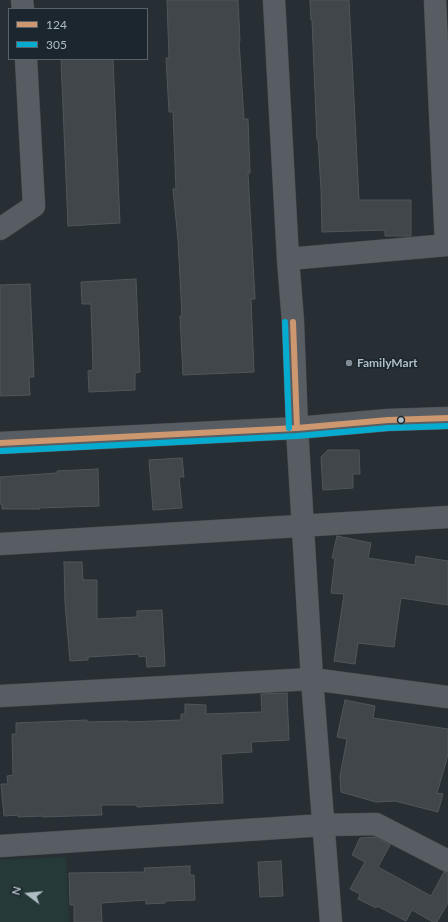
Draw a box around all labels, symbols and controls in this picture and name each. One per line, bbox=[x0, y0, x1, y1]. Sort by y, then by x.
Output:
legend bbox=[8, 8, 148, 60]
text: 124 bbox=[46, 17, 67, 32]
text: 305 bbox=[46, 37, 67, 52]
place label: FamilyMart bbox=[357, 356, 418, 370]
marker: FamilyMart bbox=[344, 358, 354, 368]
unlabelled marker bbox=[396, 415, 406, 425]
north arrow bbox=[8, 874, 48, 914]
text: N bbox=[9, 885, 23, 896]

